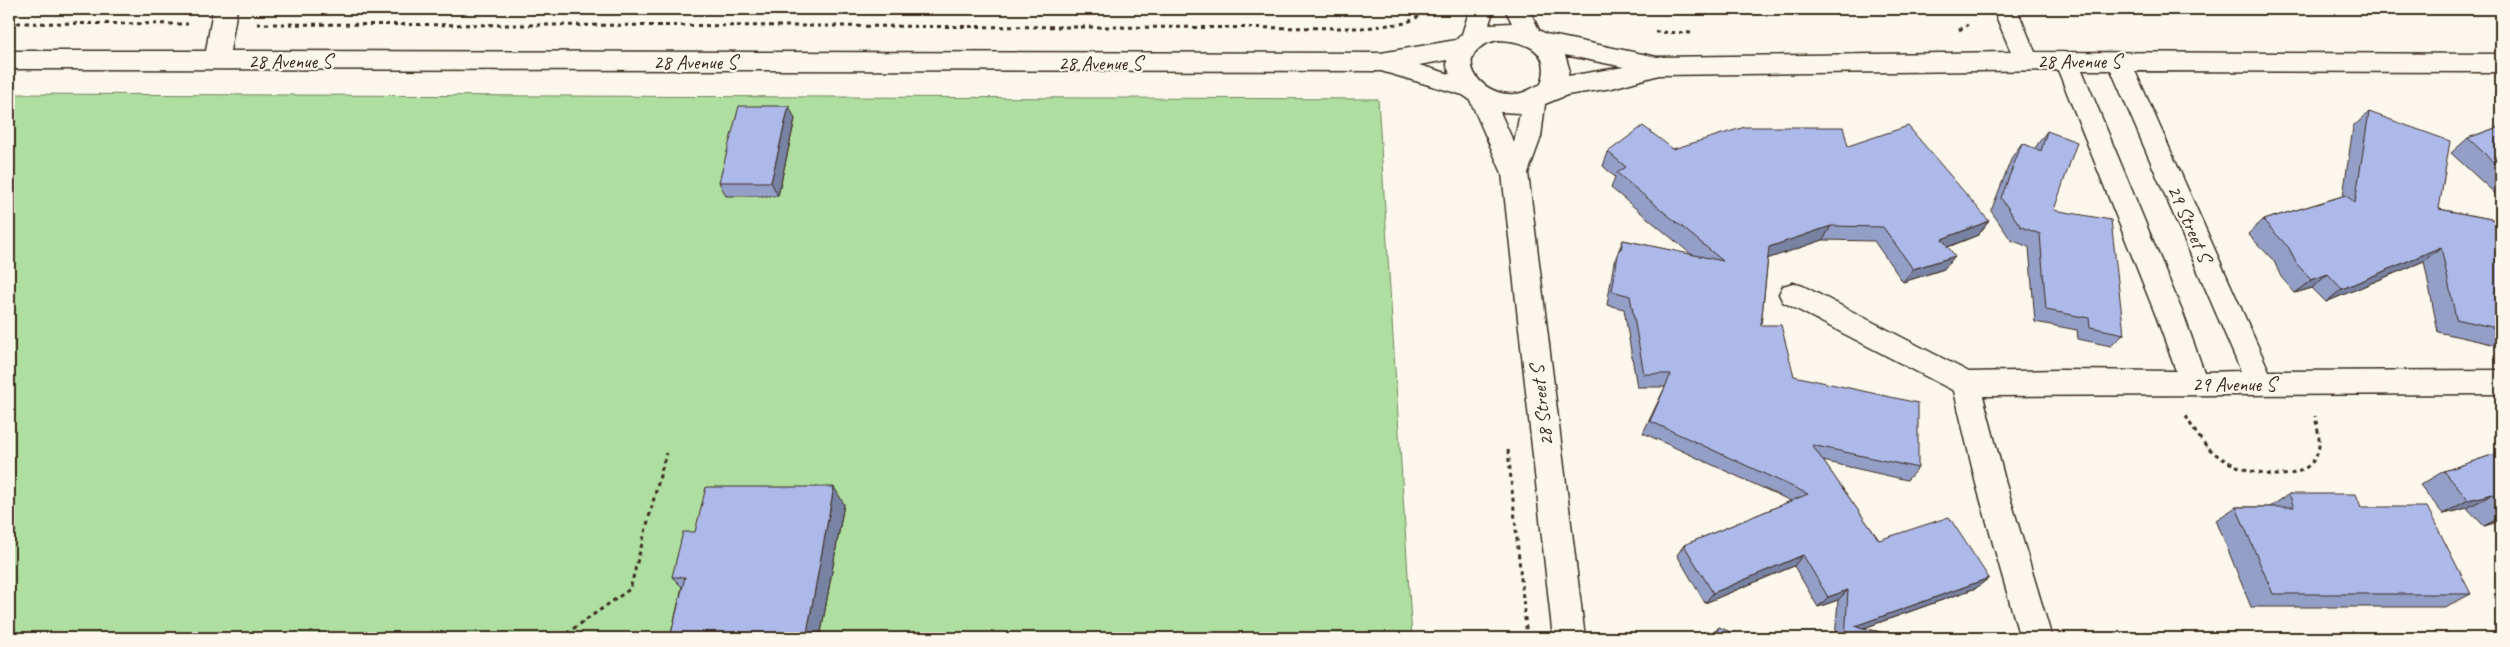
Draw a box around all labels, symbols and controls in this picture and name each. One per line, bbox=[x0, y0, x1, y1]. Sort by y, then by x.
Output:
street label: 28 Avenue S bbox=[248, 49, 336, 74]
street label: 28 Avenue S bbox=[2037, 49, 2125, 74]
street label: 28 Avenue S bbox=[653, 50, 741, 75]
street label: 28 Avenue S bbox=[1058, 51, 1146, 76]
street label: 29 Street S bbox=[2162, 181, 2219, 269]
street label: 28 Street S bbox=[1524, 360, 1559, 448]
street label: 29 Avenue S bbox=[2192, 372, 2280, 397]

